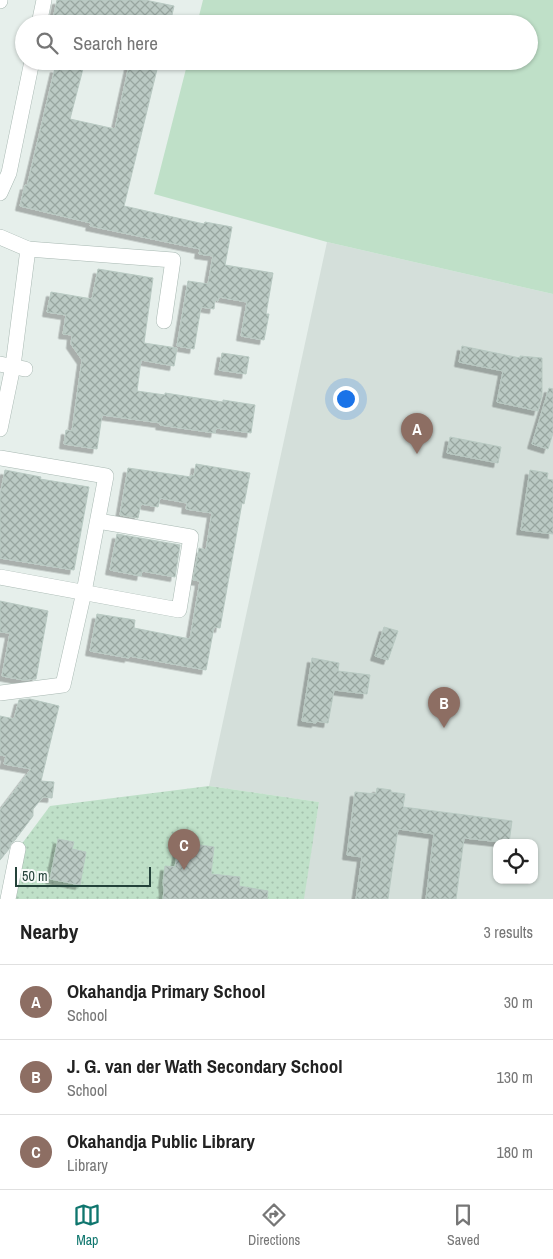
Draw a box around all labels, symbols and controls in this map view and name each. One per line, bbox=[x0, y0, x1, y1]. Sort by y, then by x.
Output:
search box bbox=[15, 15, 538, 70]
icon: search bbox=[33, 29, 61, 57]
text: Search here bbox=[73, 30, 158, 56]
your location bbox=[333, 386, 359, 412]
pin: A bbox=[401, 413, 433, 454]
pin: B bbox=[428, 687, 460, 728]
pin: C bbox=[168, 829, 200, 870]
map controls bbox=[493, 839, 538, 884]
button: locate bbox=[493, 839, 538, 884]
scale bar bbox=[15, 864, 151, 887]
text: 50 m bbox=[22, 867, 48, 885]
text: Nearby bbox=[20, 917, 78, 946]
text: 3 results bbox=[483, 921, 533, 943]
text: Okahandja Primary School bbox=[67, 978, 265, 1004]
text: A bbox=[31, 991, 41, 1013]
text: 30 m bbox=[504, 991, 533, 1013]
text: School bbox=[67, 1004, 107, 1026]
text: J. G. van der Wath Secondary School bbox=[67, 1053, 343, 1079]
text: B bbox=[31, 1066, 41, 1088]
text: 130 m bbox=[497, 1066, 533, 1088]
text: School bbox=[67, 1079, 107, 1101]
text: Okahandja Public Library bbox=[67, 1128, 255, 1154]
text: C bbox=[31, 1141, 41, 1163]
text: 180 m bbox=[497, 1141, 533, 1163]
text: Library bbox=[67, 1154, 108, 1176]
tab: Map bbox=[73, 1201, 101, 1249]
tab: Directions bbox=[248, 1201, 300, 1249]
tab: Saved bbox=[447, 1201, 480, 1249]

